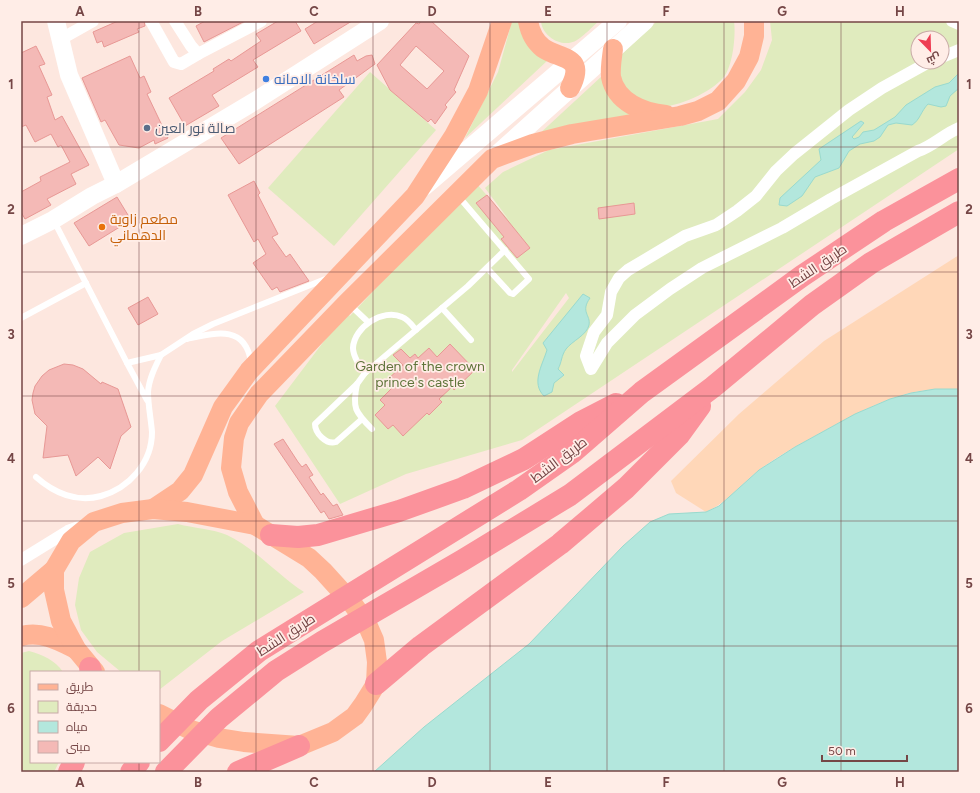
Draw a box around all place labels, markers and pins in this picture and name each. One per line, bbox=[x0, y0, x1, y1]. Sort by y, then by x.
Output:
place label: سلخانة الامانه bbox=[274, 71, 355, 88]
marker: سلخانة الامانه bbox=[261, 74, 271, 84]
place label: صالة نور العين bbox=[155, 120, 235, 137]
marker: صالة نور العين bbox=[142, 123, 152, 133]
place label: مطعم زاوية الدهماني bbox=[110, 211, 178, 247]
marker: مطعم زاوية الدهماني bbox=[97, 222, 107, 232]

